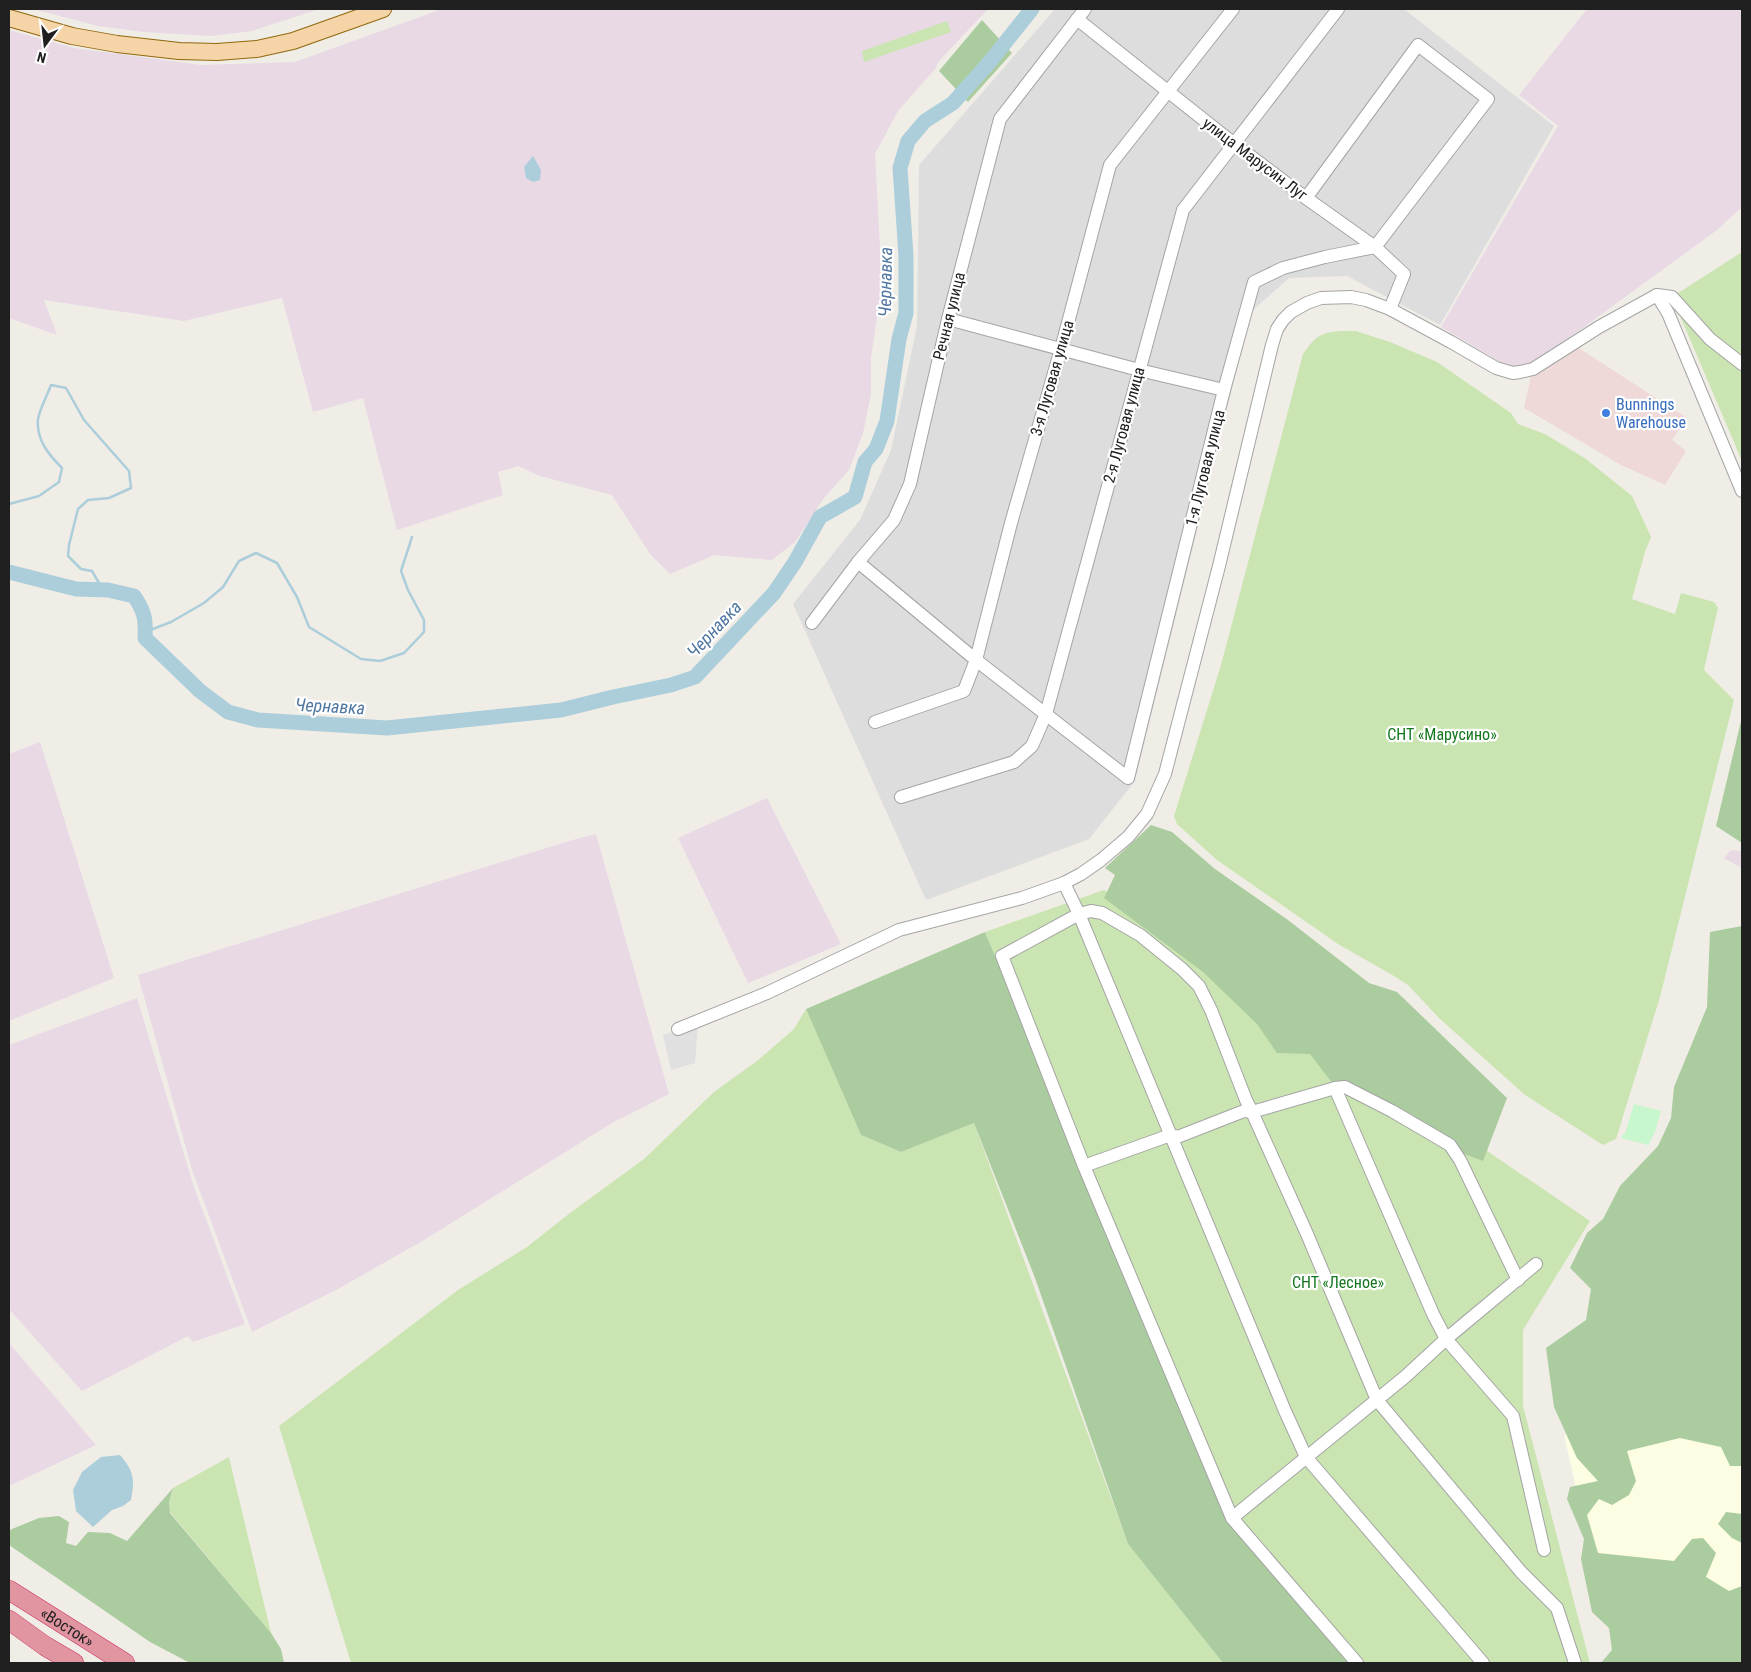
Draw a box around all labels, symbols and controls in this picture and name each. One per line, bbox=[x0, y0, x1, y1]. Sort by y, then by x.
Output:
north arrow bbox=[20, 20, 70, 70]
text: N bbox=[35, 49, 48, 66]
street label: улица Марусин Луг bbox=[1199, 113, 1311, 205]
water label: Чернавка bbox=[874, 247, 896, 317]
street label: Речная улица bbox=[929, 270, 969, 362]
street label: 3-я Луговая улица bbox=[1026, 318, 1078, 438]
street label: 2-я Луговая улица bbox=[1099, 365, 1149, 485]
place label: Bunnings Warehouse bbox=[1616, 395, 1686, 432]
marker: Bunnings Warehouse bbox=[1600, 407, 1612, 419]
street label: 1-я Луговая улица bbox=[1181, 408, 1229, 528]
water label: Чернавка bbox=[682, 596, 746, 662]
water label: Чернавка bbox=[294, 694, 366, 718]
park label: СНТ «Марусино» bbox=[1387, 725, 1497, 744]
park label: СНТ «Лесное» bbox=[1292, 1273, 1384, 1292]
street label: «Восток» bbox=[37, 1603, 98, 1651]

